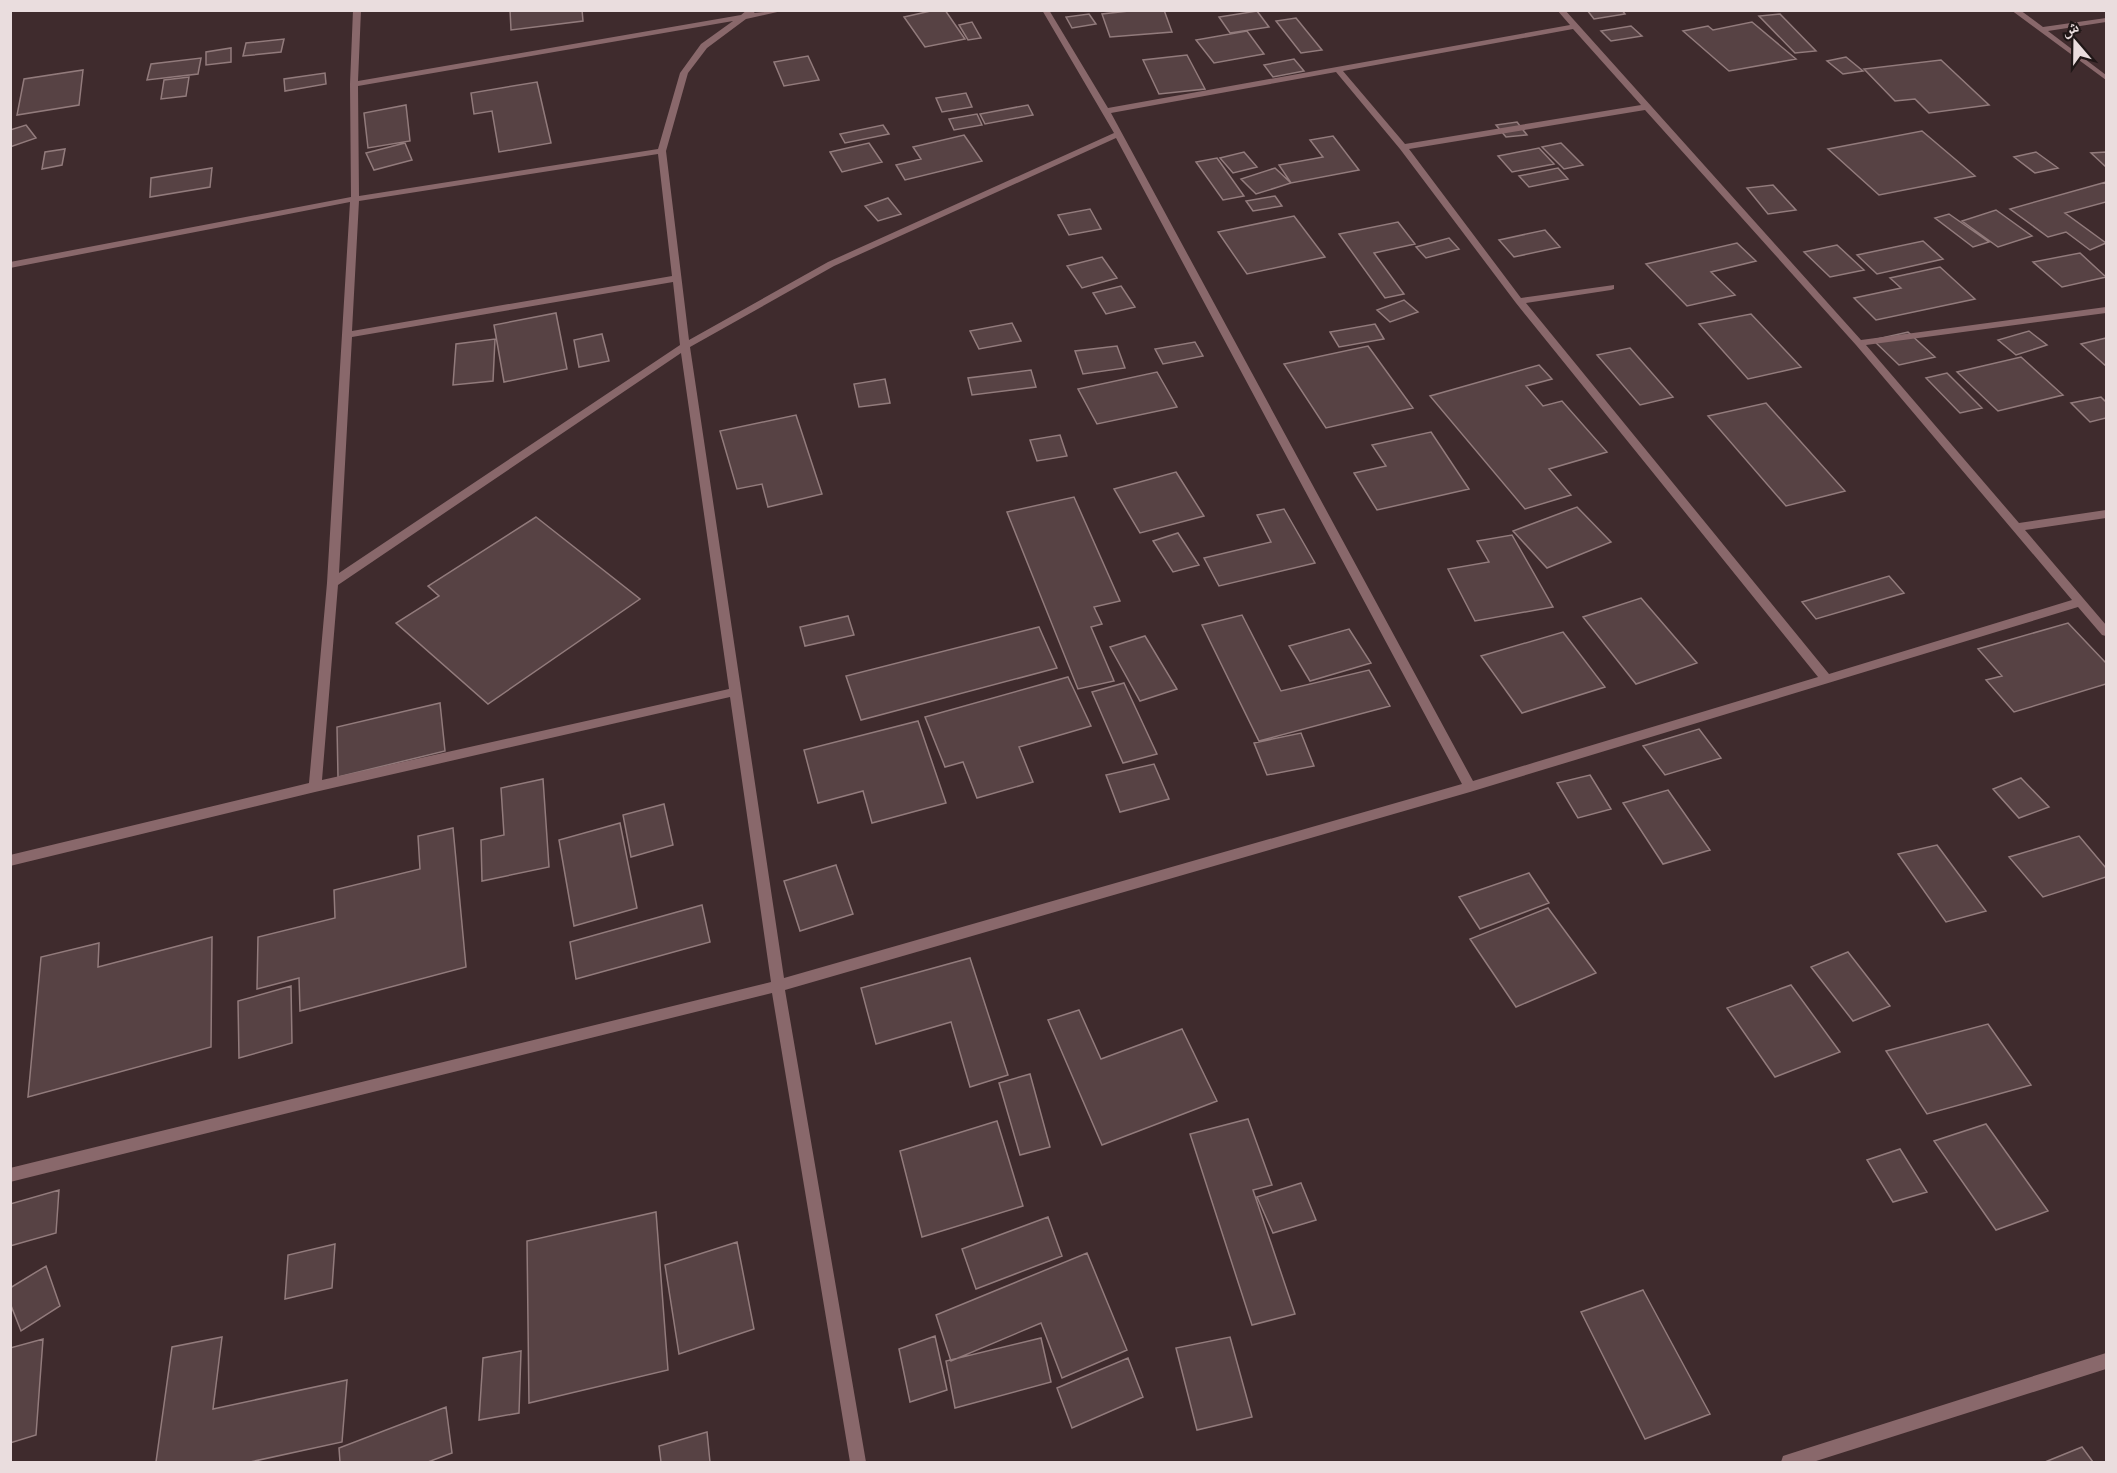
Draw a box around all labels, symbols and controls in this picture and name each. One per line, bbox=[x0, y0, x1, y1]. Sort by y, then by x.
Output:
north arrow bbox=[2045, 12, 2105, 72]
text: ش bbox=[2058, 15, 2082, 41]

